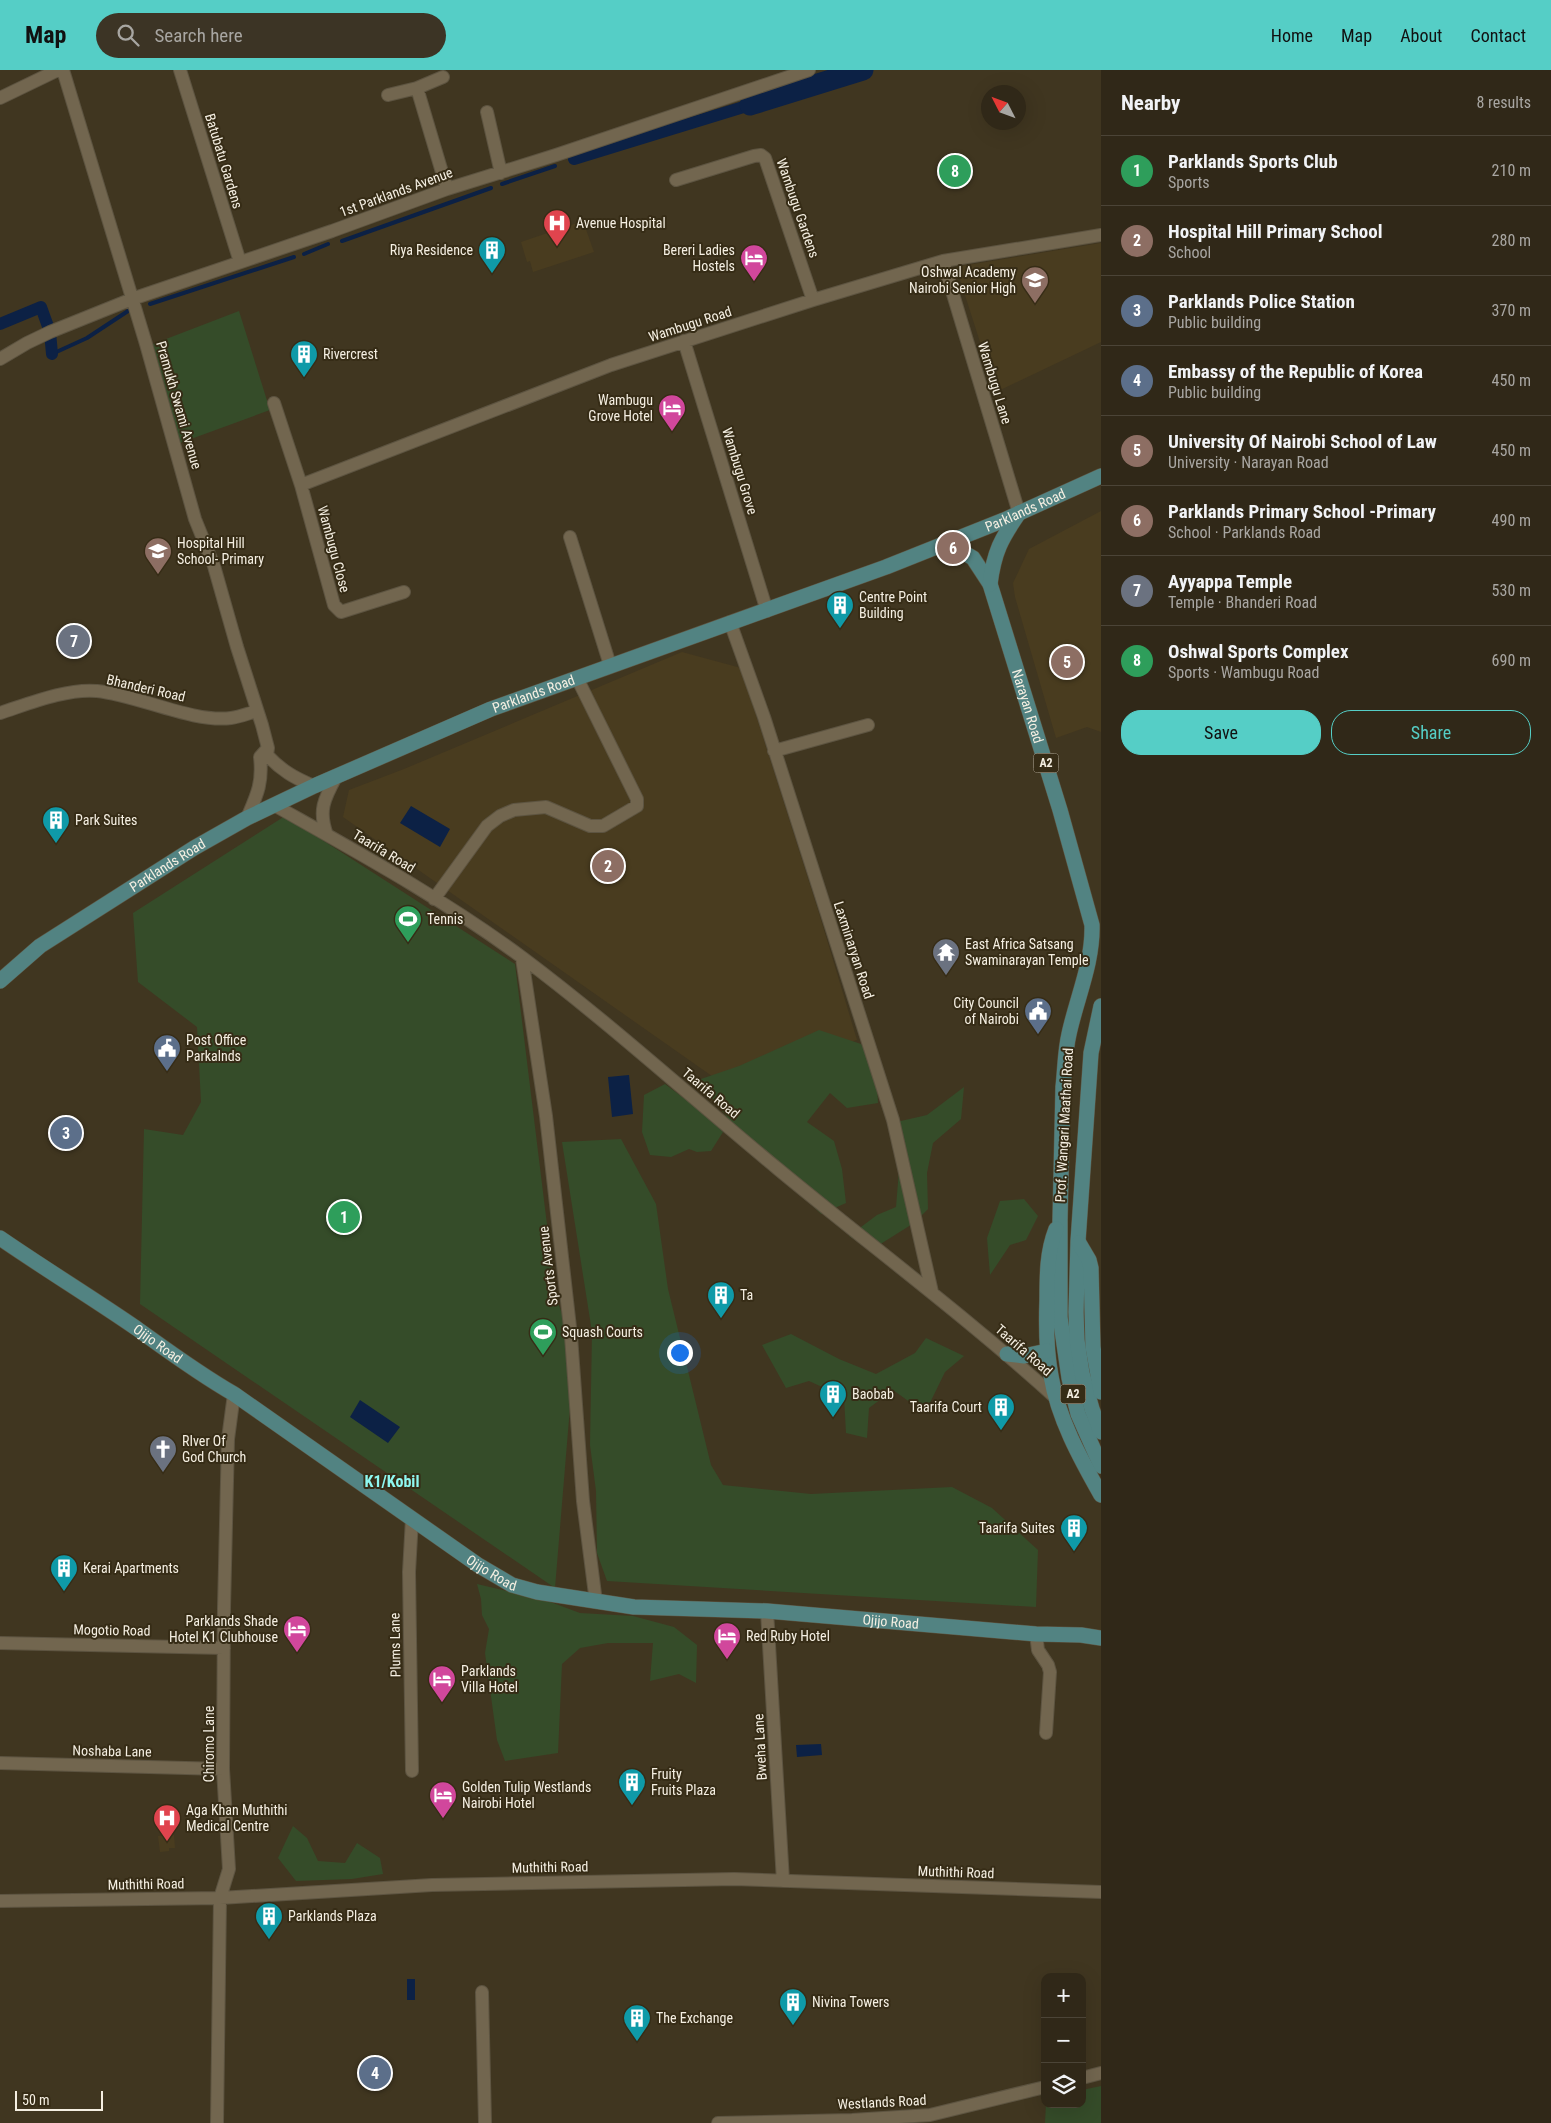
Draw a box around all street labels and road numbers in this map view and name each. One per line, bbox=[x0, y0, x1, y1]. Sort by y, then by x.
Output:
street label: Batubatu Gardens bbox=[202, 111, 246, 211]
street label: Wambugu Gardens bbox=[774, 156, 822, 260]
street label: 1st Parklands Avenue bbox=[337, 164, 455, 220]
street label: Wambugu Road bbox=[646, 303, 734, 345]
street label: Pramukh Swami Avenue bbox=[153, 339, 205, 471]
street label: Wambugu Lane bbox=[975, 340, 1015, 426]
street label: Wambugu Grove bbox=[719, 426, 761, 517]
street label: Parklands Road bbox=[983, 485, 1068, 535]
street label: Wambugu Close bbox=[315, 504, 353, 595]
street label: Narayan Road bbox=[1009, 667, 1047, 745]
street label: Bhanderi Road bbox=[105, 671, 187, 705]
street label: Parklands Road bbox=[490, 672, 577, 716]
road number: A2 bbox=[1034, 754, 1058, 772]
street label: Taarifa Road bbox=[350, 826, 418, 876]
street label: Parklands Road bbox=[127, 835, 208, 895]
street label: Laxminaryan Road bbox=[831, 899, 877, 1001]
street label: Prof. Wangari Maathai Road bbox=[1052, 1047, 1076, 1203]
street label: Taarifa Road bbox=[679, 1064, 743, 1122]
street label: Sports Avenue bbox=[535, 1225, 561, 1307]
street label: Ojijo Road bbox=[130, 1321, 185, 1367]
street label: Taarifa Road bbox=[992, 1321, 1056, 1379]
road number: A2 bbox=[1060, 1385, 1086, 1404]
street label: Ojijo Road bbox=[463, 1551, 518, 1594]
street label: Ojijo Road bbox=[862, 1611, 919, 1632]
street label: Plums Lane bbox=[386, 1612, 404, 1677]
street label: Mogotio Road bbox=[73, 1621, 151, 1639]
street label: Chiromo Lane bbox=[201, 1705, 217, 1782]
street label: Bweha Lane bbox=[750, 1713, 770, 1781]
street label: Noshaba Lane bbox=[72, 1742, 152, 1760]
street label: Muthithi Road bbox=[511, 1858, 589, 1876]
street label: Muthithi Road bbox=[917, 1863, 995, 1881]
street label: Muthithi Road bbox=[107, 1875, 185, 1893]
street label: Westlands Road bbox=[837, 2092, 927, 2112]

